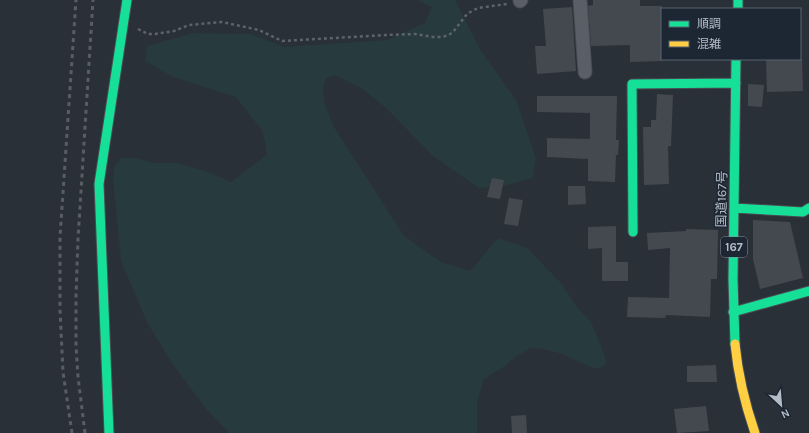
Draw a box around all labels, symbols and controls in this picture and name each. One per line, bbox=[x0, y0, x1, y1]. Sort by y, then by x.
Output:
legend bbox=[661, 8, 801, 60]
text: 順調 bbox=[697, 17, 721, 31]
text: 混雑 bbox=[697, 37, 721, 51]
street label: 国道167号 bbox=[714, 170, 729, 228]
road number: 167 bbox=[721, 237, 747, 257]
north arrow bbox=[761, 385, 801, 425]
text: N bbox=[779, 406, 792, 421]

